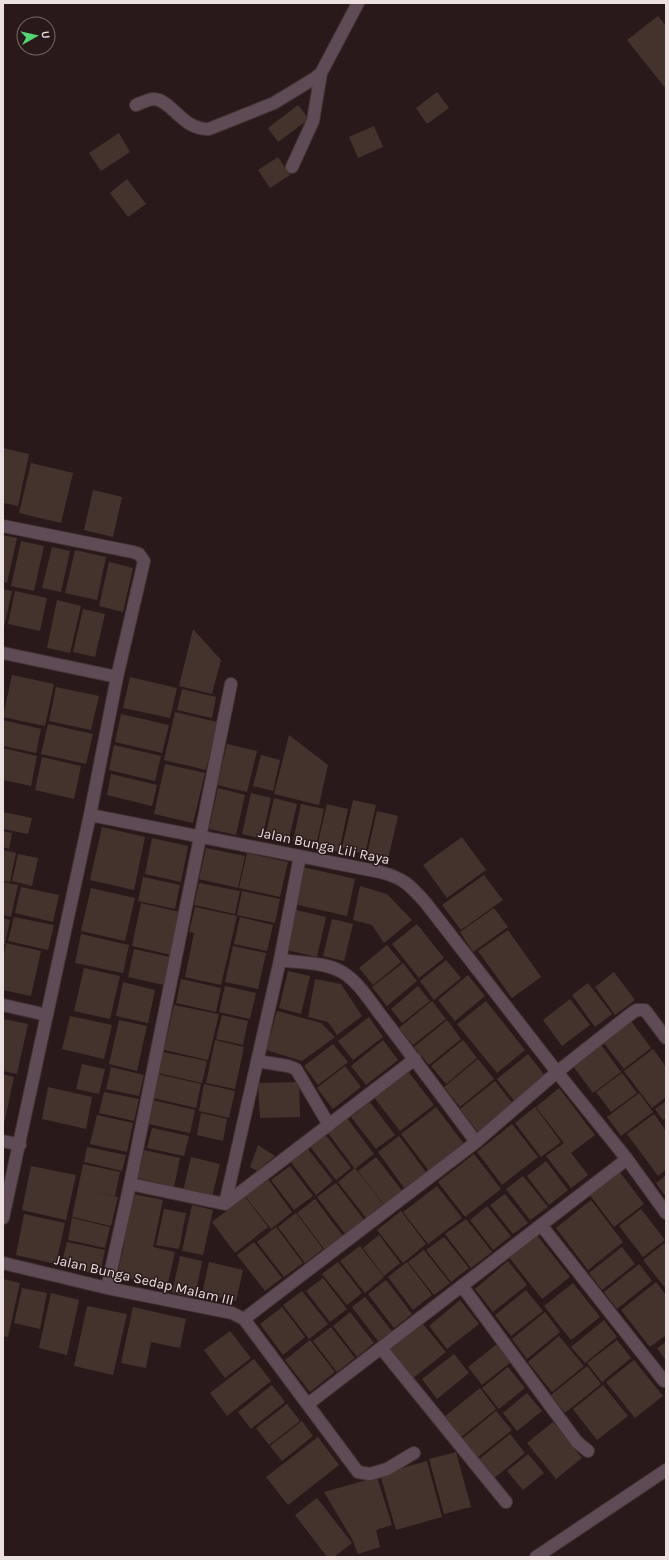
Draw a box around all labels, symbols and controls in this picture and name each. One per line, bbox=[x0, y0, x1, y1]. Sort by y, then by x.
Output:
north arrow bbox=[16, 16, 56, 56]
text: U bbox=[38, 30, 52, 39]
street label: Jalan Bunga Lili Raya bbox=[257, 824, 391, 868]
street label: Jalan Bunga Sedap Malam III bbox=[53, 1251, 235, 1309]

